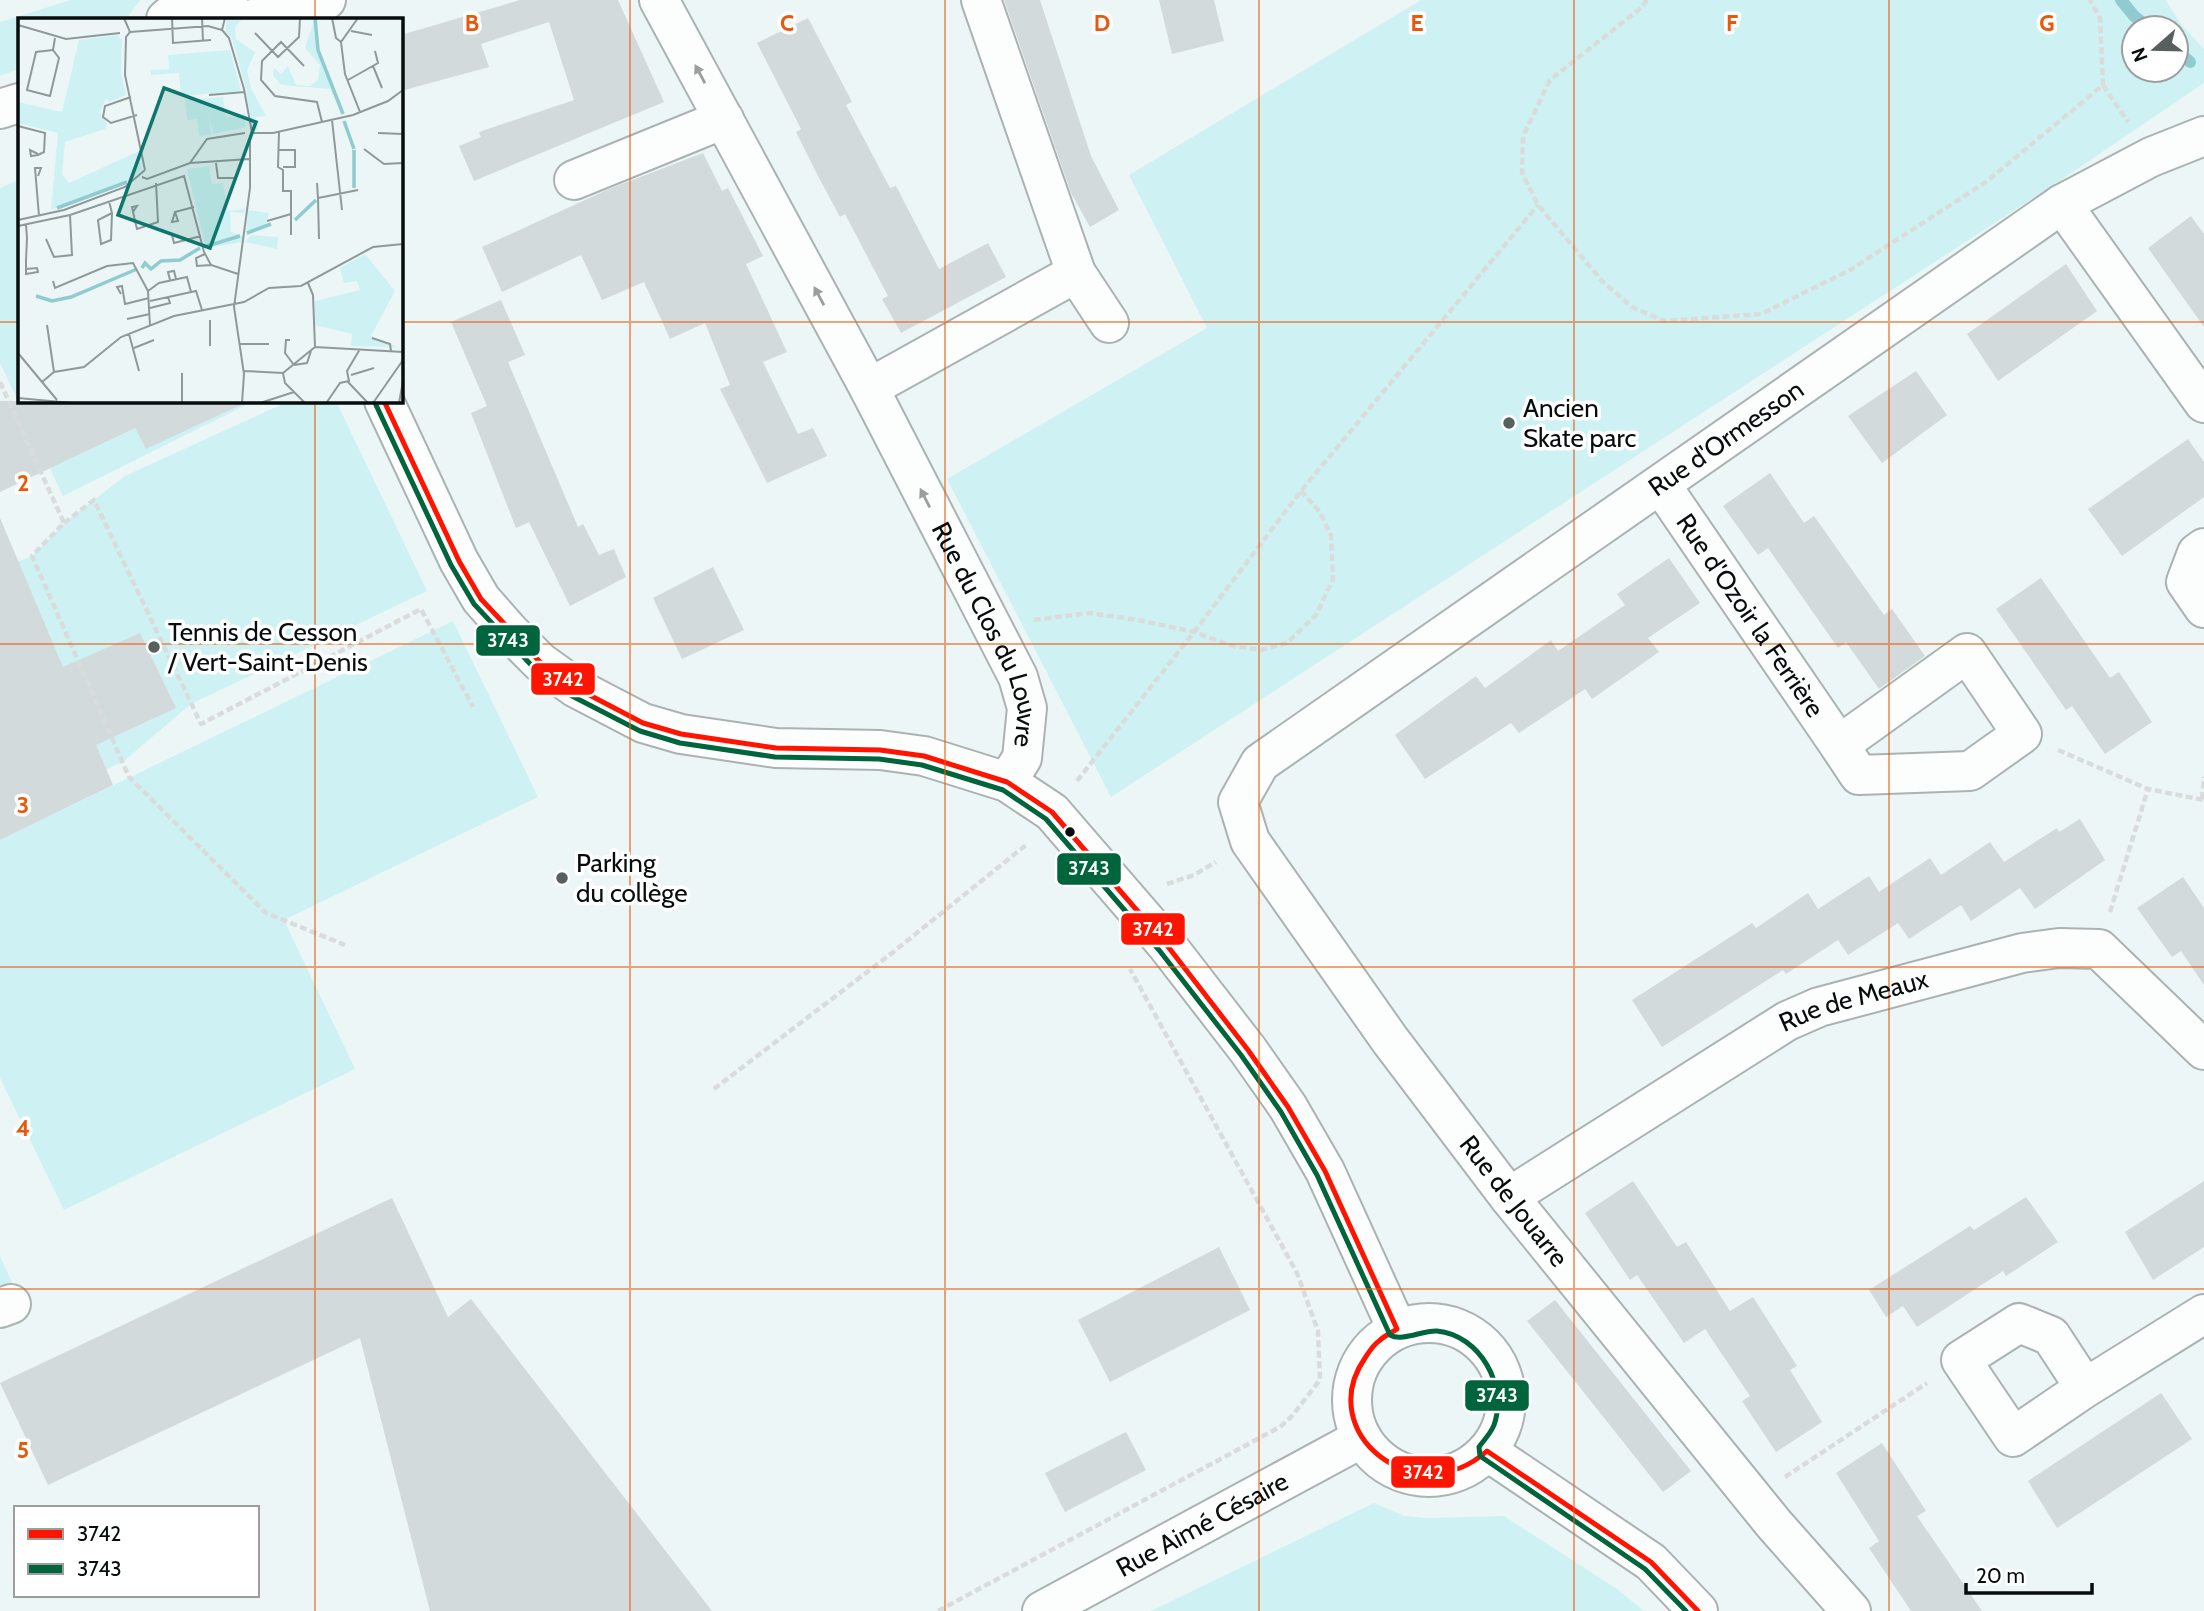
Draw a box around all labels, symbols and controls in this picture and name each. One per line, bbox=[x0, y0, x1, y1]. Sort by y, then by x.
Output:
text: B bbox=[465, 9, 479, 37]
text: C bbox=[780, 9, 794, 37]
text: D bbox=[1094, 9, 1110, 37]
text: E bbox=[1410, 9, 1424, 37]
text: F bbox=[1726, 9, 1738, 37]
text: G bbox=[2039, 9, 2055, 37]
north arrow bbox=[2120, 14, 2190, 84]
inset map bbox=[18, 18, 402, 402]
text: N bbox=[2126, 44, 2153, 65]
one-way arrow bbox=[694, 65, 706, 84]
one-way arrow bbox=[813, 286, 825, 306]
street label: Rue d'Ormesson bbox=[1642, 373, 1810, 503]
place label: Ancien Skate parc bbox=[1523, 392, 1636, 454]
marker: Ancien Skate parc bbox=[1501, 415, 1517, 431]
text: 2 bbox=[17, 469, 29, 497]
one-way arrow bbox=[920, 487, 932, 507]
street label: Rue d'Ozoir la Ferrière bbox=[1669, 507, 1831, 723]
street label: Rue du Clos du Louvre bbox=[925, 517, 1044, 749]
place label: Tennis de Cesson / Vert-Saint-Denis bbox=[167, 616, 368, 678]
line badge: 3743 bbox=[475, 624, 541, 657]
text: 3743 bbox=[487, 629, 529, 652]
marker: Tennis de Cesson / Vert-Saint-Denis bbox=[146, 639, 162, 655]
line badge: 3742 bbox=[530, 662, 596, 696]
text: 3742 bbox=[542, 668, 584, 691]
text: 3 bbox=[17, 791, 29, 819]
unlabelled marker bbox=[1063, 825, 1077, 839]
place label: Parking du collège bbox=[576, 847, 688, 909]
line badge: 3743 bbox=[1056, 852, 1122, 886]
text: 3743 bbox=[1068, 857, 1110, 880]
marker: Parking du collège bbox=[554, 870, 570, 886]
line badge: 3742 bbox=[1120, 912, 1186, 946]
text: 3742 bbox=[1132, 918, 1174, 941]
street label: Rue de Meaux bbox=[1774, 963, 1932, 1039]
text: 4 bbox=[16, 1114, 30, 1142]
street label: Rue de Jouarre bbox=[1453, 1129, 1575, 1273]
line badge: 3743 bbox=[1464, 1379, 1530, 1412]
text: 3743 bbox=[1476, 1384, 1518, 1407]
text: 5 bbox=[17, 1436, 29, 1464]
line badge: 3742 bbox=[1390, 1455, 1456, 1489]
text: 3742 bbox=[1402, 1461, 1444, 1484]
street label: Rue Aimé Césaire bbox=[1111, 1465, 1294, 1584]
legend bbox=[14, 1506, 259, 1597]
text: 3742 bbox=[77, 1521, 121, 1546]
scale bar bbox=[1966, 1552, 2092, 1596]
text: 3743 bbox=[77, 1556, 122, 1581]
text: 20 m bbox=[1976, 1563, 2025, 1588]

